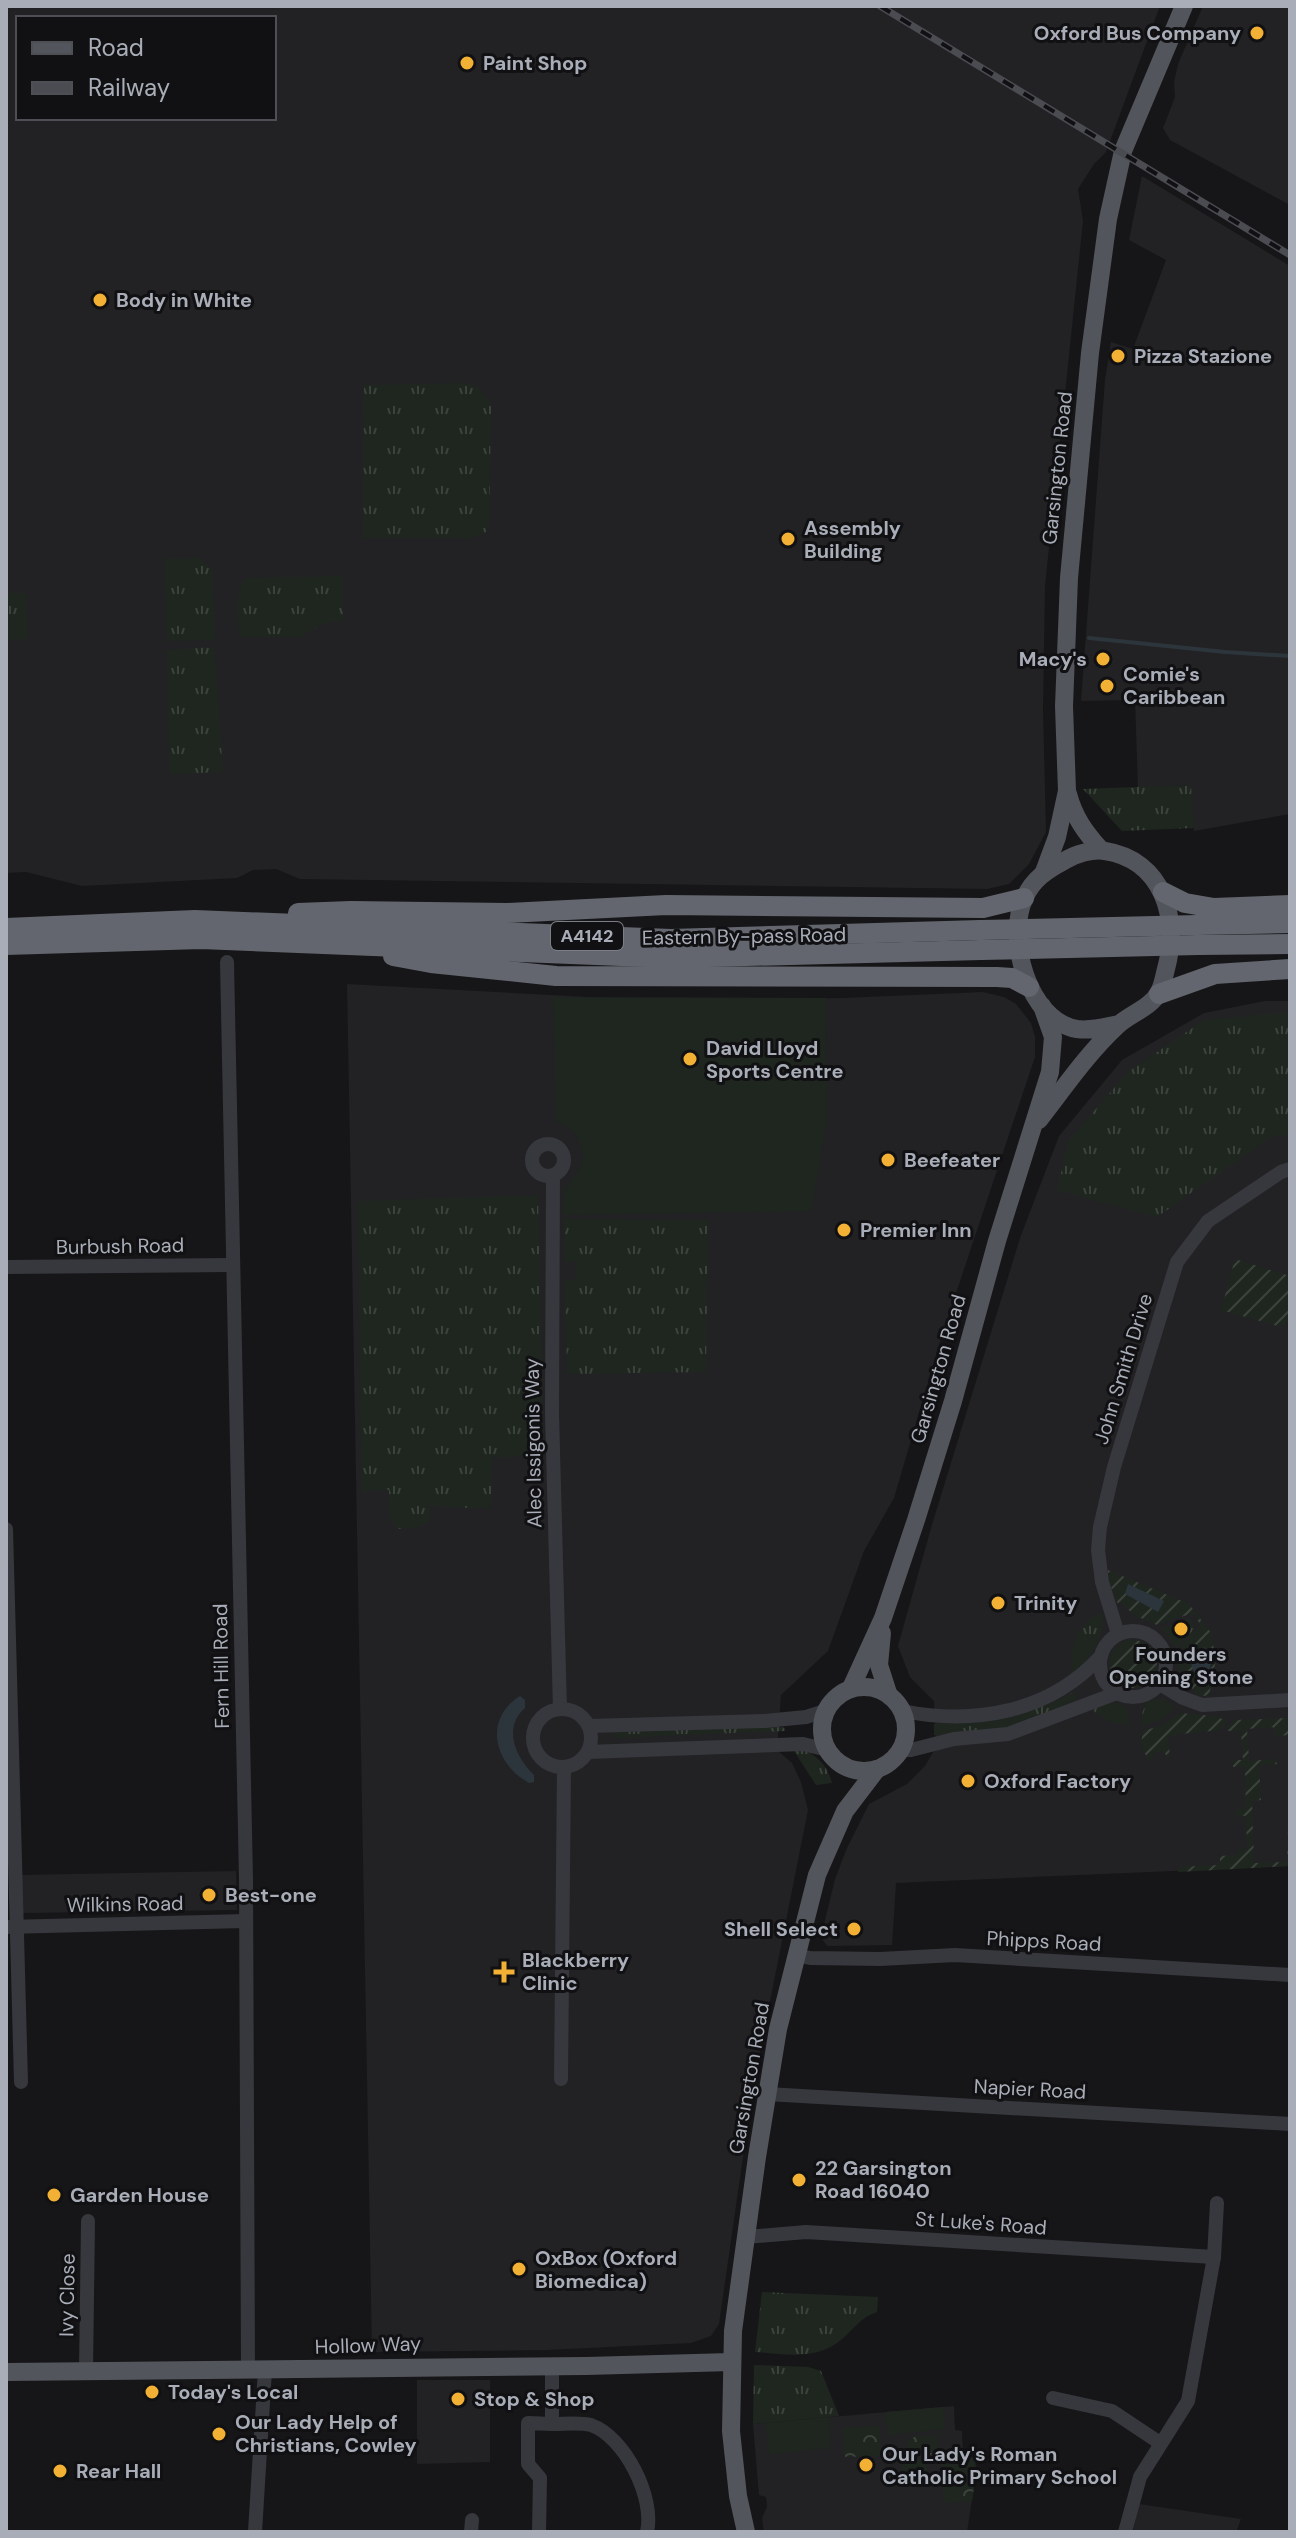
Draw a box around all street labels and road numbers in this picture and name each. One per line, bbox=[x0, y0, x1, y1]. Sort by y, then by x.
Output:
street label: Garsington Road bbox=[1036, 390, 1078, 546]
street label: Eastern By-pass Road bbox=[642, 921, 846, 951]
road number: A4142 bbox=[551, 922, 623, 950]
street label: Burbush Road bbox=[56, 1232, 184, 1260]
street label: John Smith Drive bbox=[1088, 1290, 1158, 1448]
street label: Garsington Road bbox=[904, 1292, 972, 1446]
street label: Alec Issigonis Way bbox=[519, 1358, 547, 1528]
street label: Fern Hill Road bbox=[207, 1603, 235, 1729]
street label: Wilkins Road bbox=[66, 1890, 184, 1918]
street label: Phipps Road bbox=[986, 1925, 1102, 1957]
street label: Garsington Road bbox=[723, 2000, 775, 2156]
street label: Napier Road bbox=[973, 2073, 1087, 2105]
street label: St Luke's Road bbox=[914, 2205, 1048, 2241]
street label: Ivy Close bbox=[53, 2253, 81, 2337]
street label: Hollow Way bbox=[314, 2330, 422, 2360]

